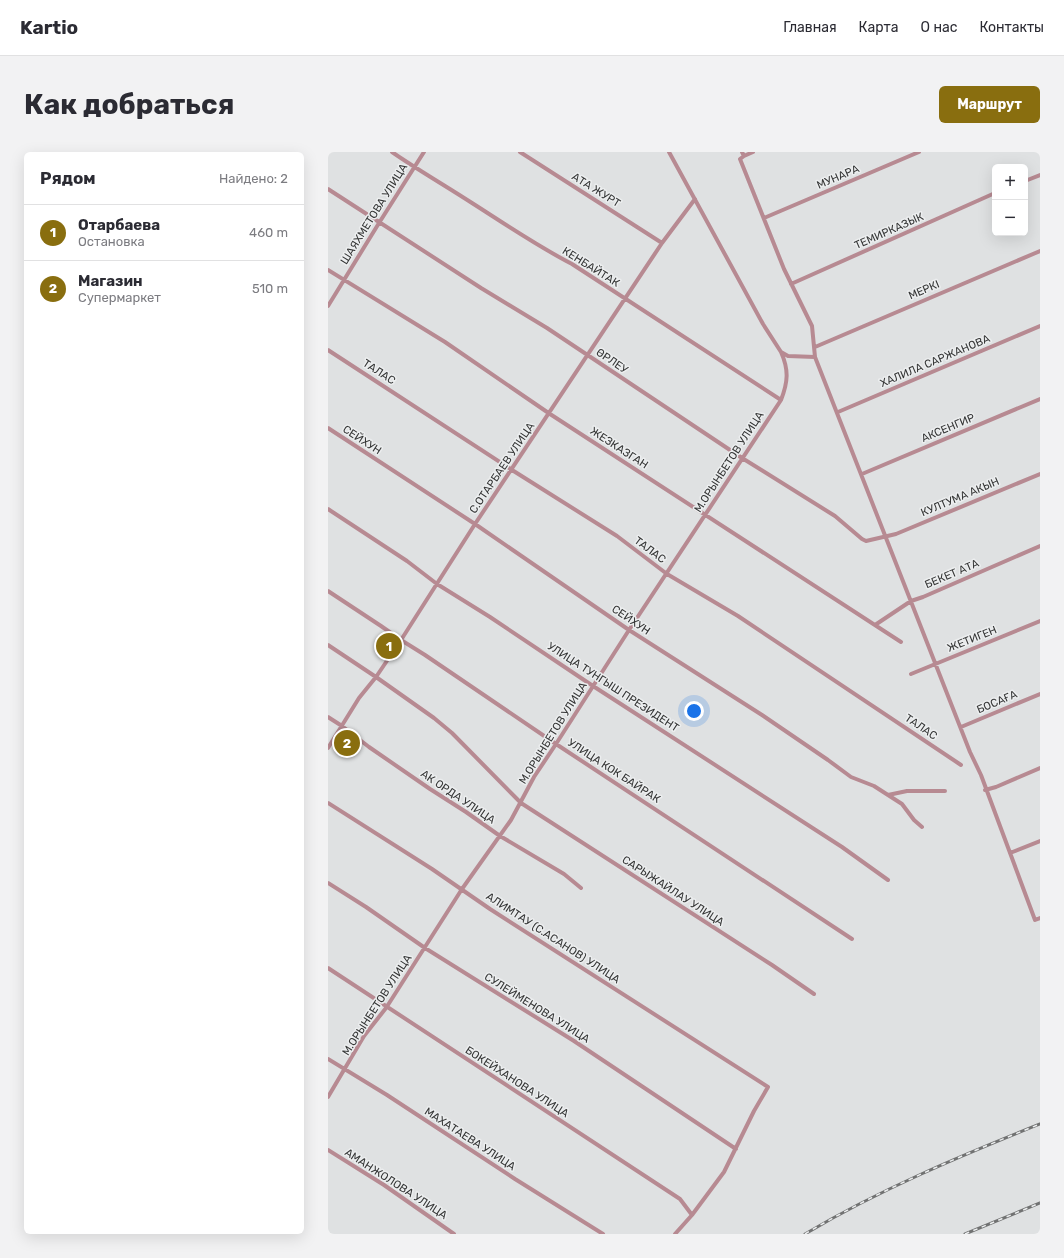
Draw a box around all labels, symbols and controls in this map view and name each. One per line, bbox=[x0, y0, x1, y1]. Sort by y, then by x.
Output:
text: Kartio bbox=[20, 16, 78, 39]
text: Главная bbox=[783, 19, 837, 36]
text: Карта bbox=[859, 19, 899, 36]
text: О нас bbox=[921, 19, 957, 36]
text: Контакты bbox=[979, 19, 1044, 36]
button: Маршрут bbox=[939, 86, 1040, 123]
text: Как добраться bbox=[24, 88, 234, 121]
street label: ШАЯХМЕТОВА УЛИЦА bbox=[338, 161, 411, 267]
street label: МУНАРА bbox=[815, 162, 862, 192]
map controls bbox=[992, 164, 1028, 236]
button: + bbox=[992, 164, 1028, 200]
text: Рядом bbox=[40, 168, 96, 188]
street label: АТА ЖУРТ bbox=[569, 170, 623, 210]
text: Найдено: 2 bbox=[219, 171, 288, 186]
button: − bbox=[992, 200, 1028, 236]
street label: ТЕМИРКАЗЫК bbox=[852, 210, 926, 252]
text: Отарбаева bbox=[78, 216, 160, 234]
text: 1 bbox=[50, 225, 56, 240]
text: 460 m bbox=[249, 225, 288, 240]
text: Остановка bbox=[78, 234, 145, 249]
street label: КЕНБАЙТАК bbox=[560, 244, 622, 290]
text: Магазин bbox=[78, 272, 143, 290]
street label: МЕРКІ bbox=[906, 278, 942, 302]
text: 2 bbox=[49, 281, 57, 296]
text: 510 m bbox=[252, 281, 288, 296]
text: Супермаркет bbox=[78, 290, 161, 305]
street label: ХАЛИЛА САРЖАНОВА bbox=[878, 332, 992, 390]
street label: ӨРЛЕУ bbox=[594, 346, 631, 377]
street label: ТАЛАС bbox=[360, 357, 398, 387]
street label: М.ОРЫНБЕТОВ УЛИЦА bbox=[691, 409, 767, 515]
street label: АКСЕНГИР bbox=[919, 411, 977, 445]
street label: С.ОТАРБАЕВ УЛИЦА bbox=[467, 420, 538, 516]
street label: СЕЙХУН bbox=[340, 423, 384, 457]
street label: ЖЕЗКАЗГАН bbox=[588, 424, 650, 472]
street label: КУЛТУМА АКЫН bbox=[919, 475, 1001, 519]
street label: ТАЛАС bbox=[632, 534, 668, 566]
street label: БЕКЕТ АТА bbox=[923, 557, 982, 591]
street label: СЕЙХУН bbox=[609, 602, 653, 638]
street label: ЖЕТИГЕН bbox=[945, 623, 999, 655]
pin: 1 bbox=[376, 631, 402, 661]
street label: УЛИЦА ТУНГЫШ ПРЕЗИДЕНТ bbox=[545, 640, 682, 735]
street label: М.ОРЫНБЕТОВ УЛИЦА bbox=[516, 679, 590, 786]
street label: БОСАҒА bbox=[975, 687, 1020, 716]
your location bbox=[684, 701, 704, 721]
street label: ТАЛАС bbox=[902, 711, 940, 743]
pin: 2 bbox=[334, 728, 360, 758]
street label: УЛИЦА КОК БАЙРАК bbox=[565, 736, 663, 806]
street label: АК ОРДА УЛИЦА bbox=[418, 767, 498, 827]
street label: САРЫЖАЙЛАУ УЛИЦА bbox=[620, 853, 727, 929]
street label: АЛИМТАУ (С.АСАНОВ) УЛИЦА bbox=[484, 890, 623, 987]
street label: М.ОРЫНБЕТОВ УЛИЦА bbox=[339, 952, 415, 1058]
street label: СУЛЕЙМЕНОВА УЛИЦА bbox=[482, 970, 593, 1046]
street label: БОКЕЙХАНОВА УЛИЦА bbox=[463, 1044, 572, 1121]
street label: МАХАТАЕВА УЛИЦА bbox=[422, 1105, 518, 1174]
street label: АМАНЖОЛОВА УЛИЦА bbox=[342, 1146, 450, 1222]

